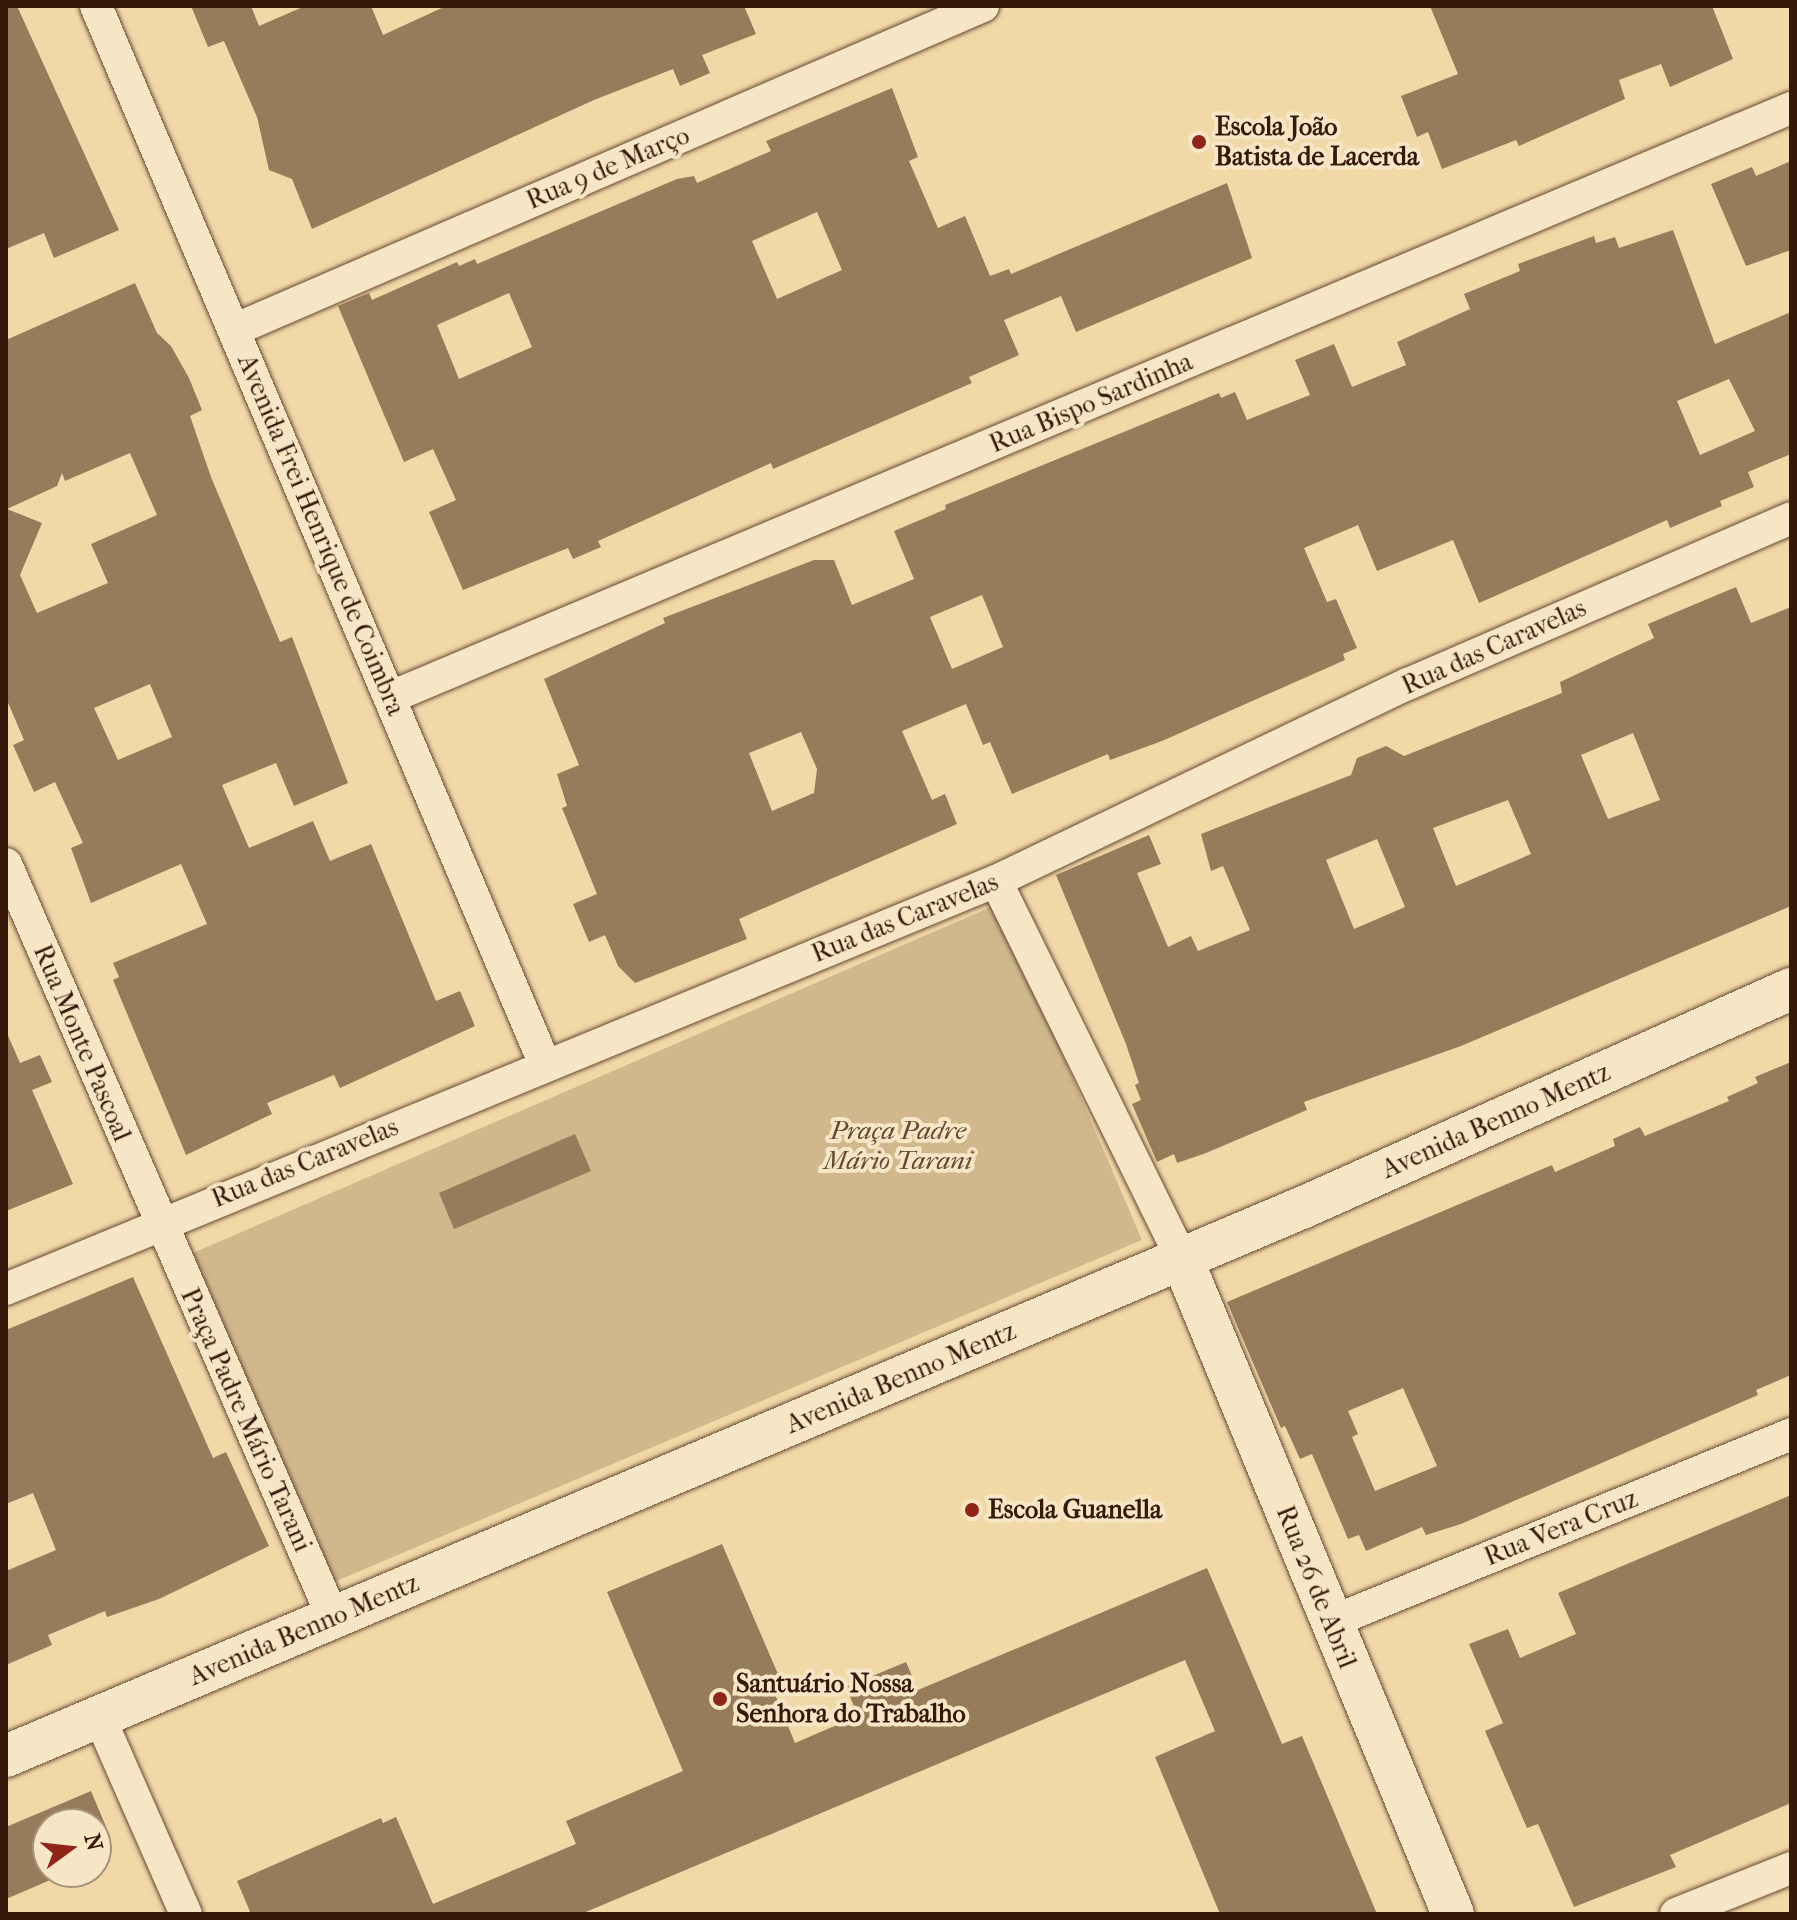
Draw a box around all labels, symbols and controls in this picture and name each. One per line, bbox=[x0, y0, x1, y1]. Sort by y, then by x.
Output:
place label: Escola João Batista de Lacerda bbox=[1215, 111, 1419, 172]
street label: Rua 9 de Março bbox=[522, 120, 694, 216]
marker: Escola João Batista de Lacerda bbox=[1190, 133, 1208, 151]
street label: Rua Bispo Sardinha bbox=[985, 346, 1197, 460]
street label: Avenida Frei Henrique de Coimbra bbox=[231, 350, 411, 720]
street label: Rua das Caravelas bbox=[1397, 592, 1591, 702]
street label: Rua das Caravelas bbox=[807, 866, 1003, 970]
street label: Rua Monte Pascoal bbox=[26, 940, 138, 1146]
street label: Avenida Benno Mentz bbox=[1377, 1057, 1615, 1185]
street label: Rua das Caravelas bbox=[207, 1111, 403, 1215]
park label: Praça Padre Mário Tarani bbox=[824, 1115, 972, 1176]
street label: Praça Padre Mário Tarani bbox=[174, 1283, 318, 1557]
street label: Avenida Benno Mentz bbox=[781, 1315, 1021, 1441]
street label: Rua Vera Cruz bbox=[1480, 1483, 1642, 1573]
place label: Escola Guanella bbox=[988, 1494, 1162, 1526]
marker: Escola Guanella bbox=[963, 1501, 981, 1519]
street label: Rua 26 de Abril bbox=[1269, 1501, 1363, 1673]
street label: Avenida Benno Mentz bbox=[184, 1567, 424, 1693]
place label: Santuário Nossa Senhora do Trabalho bbox=[736, 1668, 966, 1730]
marker: Santuário Nossa Senhora do Trabalho bbox=[711, 1690, 729, 1708]
north arrow bbox=[32, 1808, 112, 1888]
text: N bbox=[79, 1831, 108, 1854]

